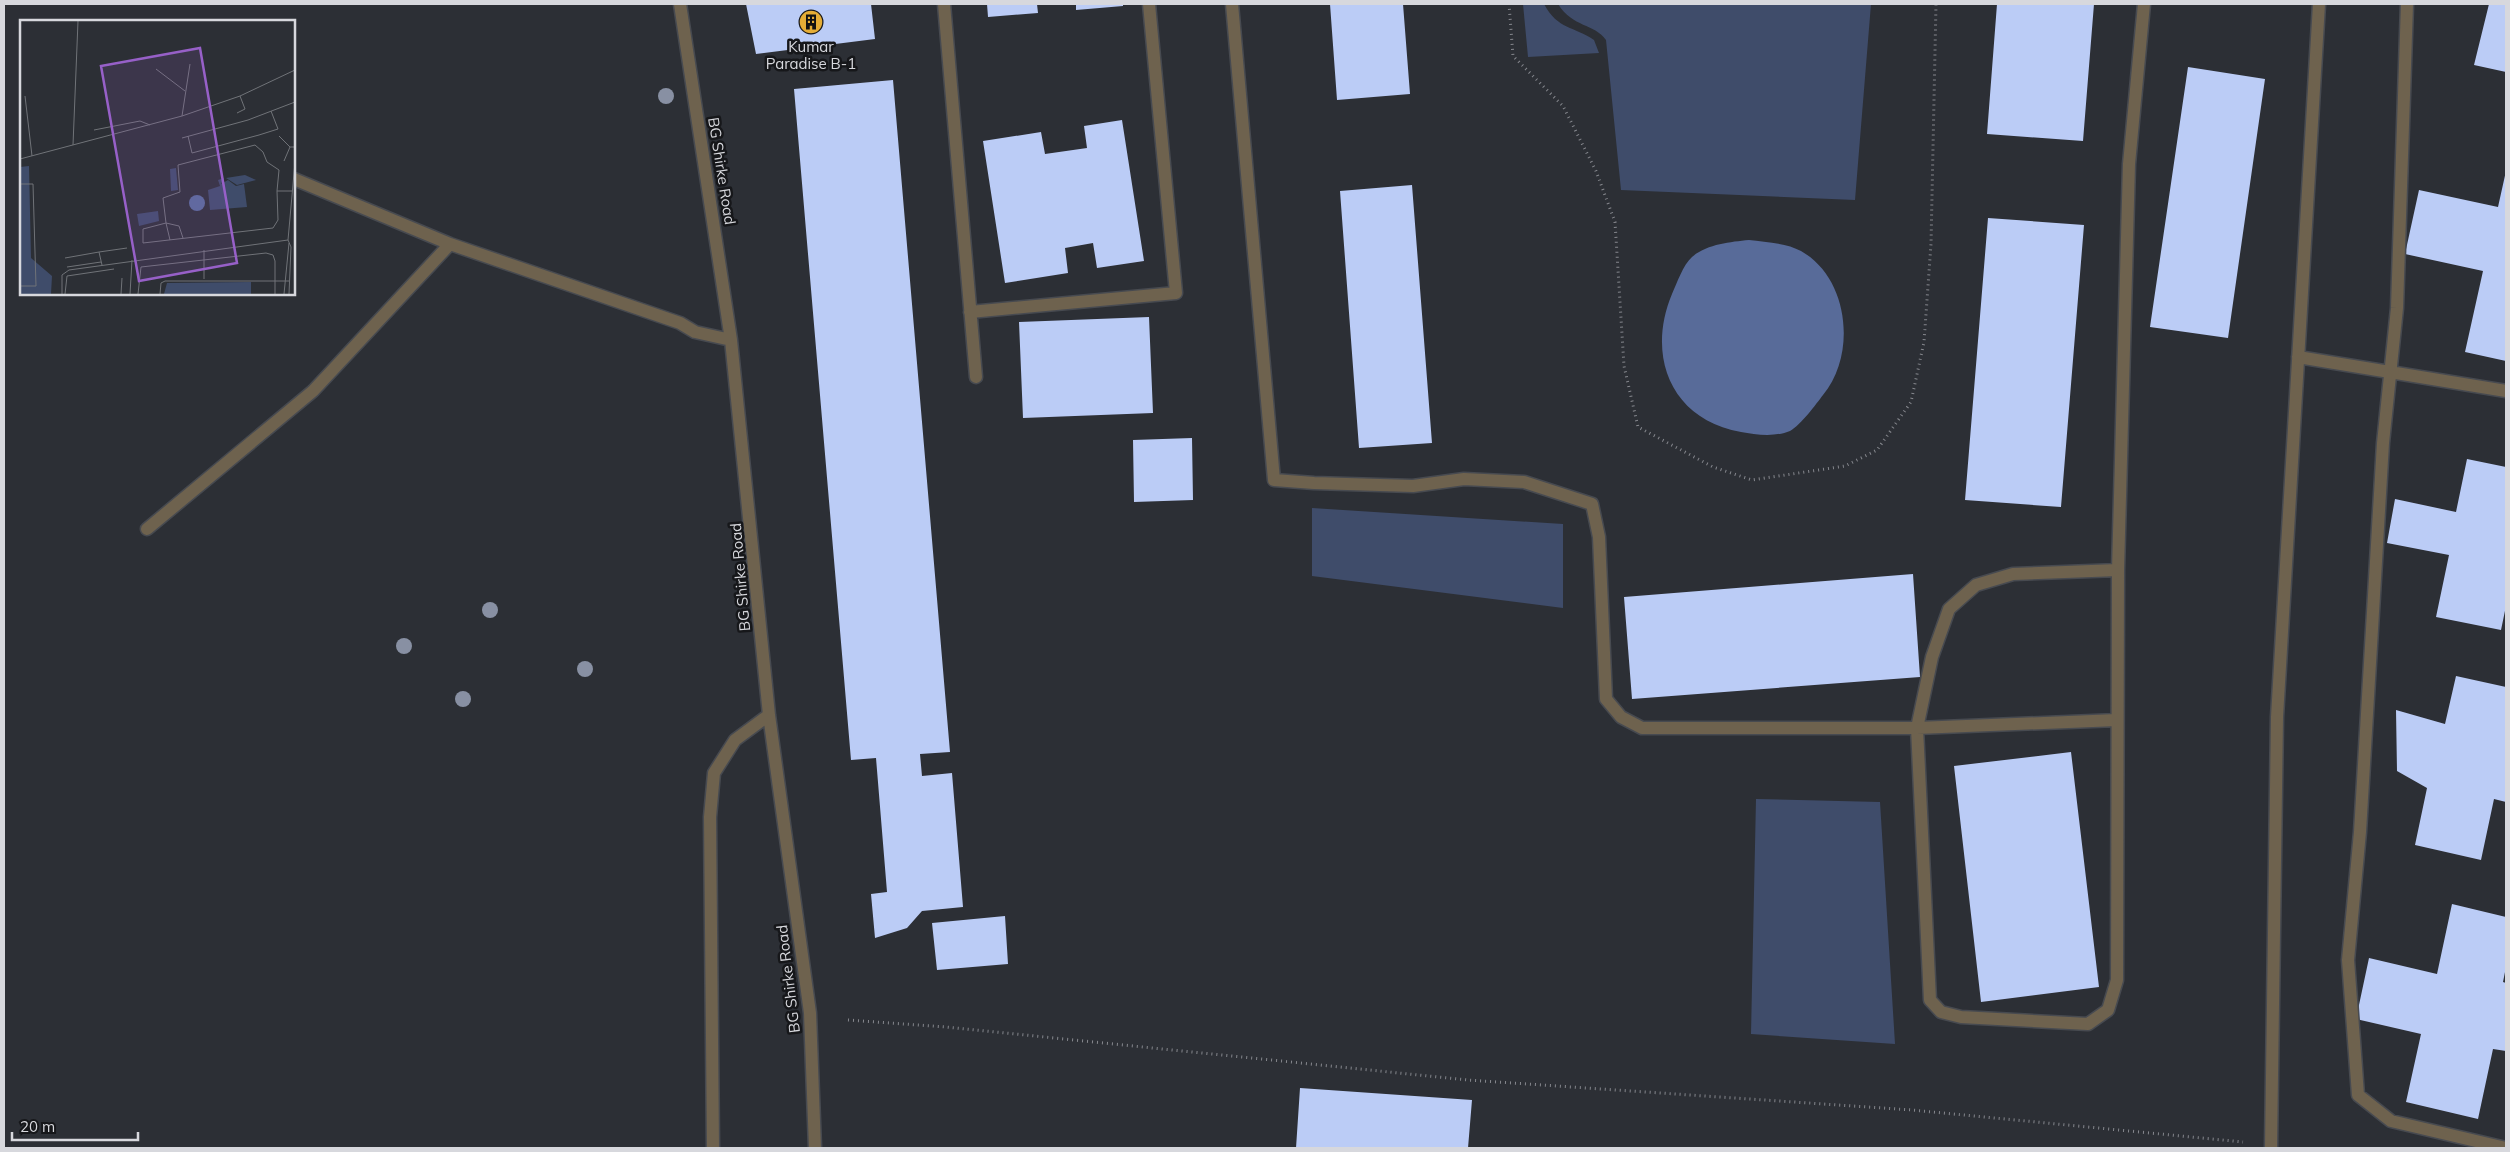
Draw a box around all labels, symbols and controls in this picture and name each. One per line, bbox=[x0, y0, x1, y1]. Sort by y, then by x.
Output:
building icon: Kumar Paradise B-1 bbox=[798, 9, 824, 35]
inset map bbox=[20, 20, 295, 295]
place label: Kumar Paradise B-1 bbox=[766, 37, 856, 73]
street label: BG Shirke Road bbox=[704, 116, 740, 226]
street label: BG Shirke Road bbox=[726, 522, 754, 632]
street label: BG Shirke Road bbox=[772, 924, 804, 1034]
scale bar bbox=[12, 1110, 139, 1142]
text: 20 m bbox=[20, 1117, 55, 1136]

